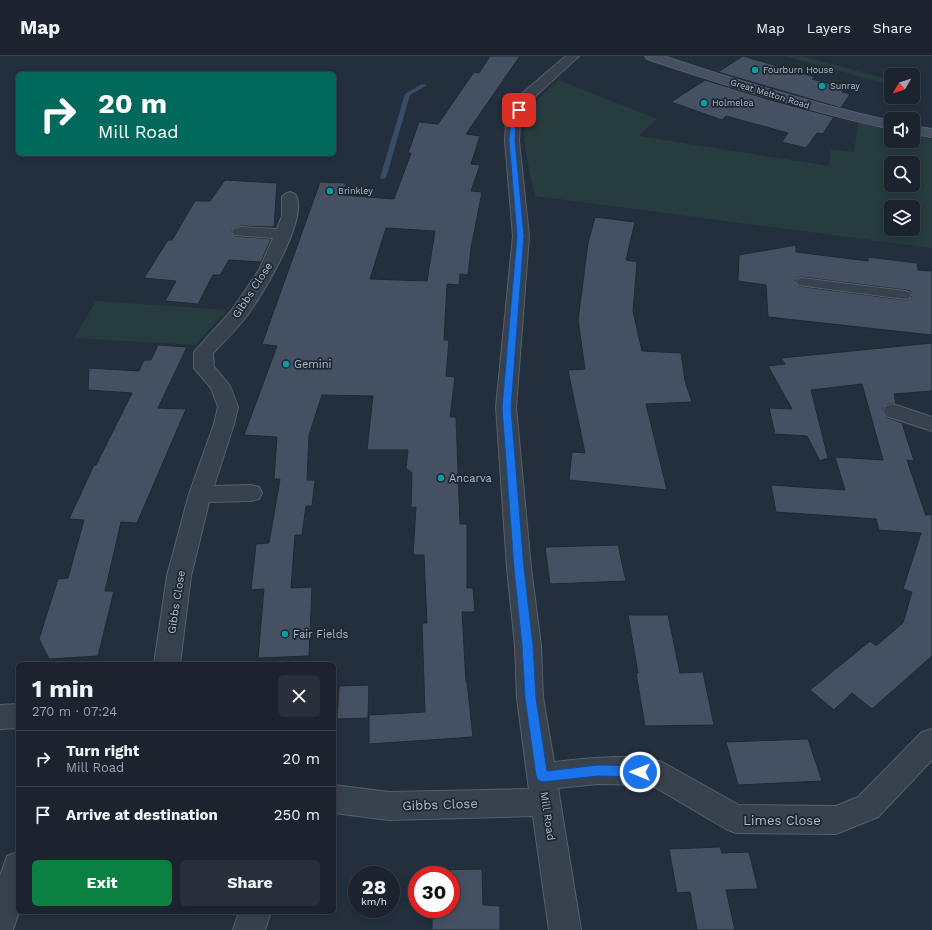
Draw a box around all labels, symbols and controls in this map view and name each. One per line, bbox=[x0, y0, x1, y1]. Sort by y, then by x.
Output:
text: Map bbox=[20, 16, 60, 39]
text: Map bbox=[756, 20, 785, 36]
text: Layers bbox=[807, 20, 851, 36]
text: Share bbox=[873, 20, 912, 36]
marker: Fourburn House bbox=[750, 65, 760, 75]
place label: Fourburn House bbox=[763, 65, 834, 75]
north arrow bbox=[884, 68, 920, 104]
map controls bbox=[884, 68, 920, 236]
street label: Great Melton Road bbox=[729, 77, 811, 111]
marker: Sunray bbox=[817, 81, 827, 91]
place label: Sunray bbox=[830, 81, 860, 91]
text: 20 m bbox=[98, 87, 167, 120]
icon: right bbox=[32, 88, 84, 140]
pin bbox=[502, 93, 536, 127]
marker: Holmelea bbox=[699, 98, 709, 108]
place label: Holmelea bbox=[712, 98, 754, 108]
icon: arrive bbox=[508, 99, 530, 121]
button: sound bbox=[884, 112, 920, 148]
text: Mill Road bbox=[98, 121, 179, 142]
button: search bbox=[884, 156, 920, 192]
marker: Brinkley bbox=[325, 186, 335, 196]
place label: Brinkley bbox=[338, 186, 373, 196]
button: layers bbox=[884, 200, 920, 236]
street label: Gibbs Close bbox=[230, 260, 275, 321]
place label: Gemini bbox=[294, 358, 332, 371]
marker: Gemini bbox=[281, 359, 291, 369]
place label: Ancarva bbox=[449, 472, 492, 485]
marker: Ancarva bbox=[436, 473, 446, 483]
street label: Gibbs Close bbox=[165, 570, 188, 635]
place label: Fair Fields bbox=[293, 628, 349, 641]
marker: Fair Fields bbox=[280, 629, 290, 639]
text: 1 min bbox=[32, 675, 94, 703]
button: close bbox=[278, 675, 320, 717]
text: 270 m · 07:24 bbox=[32, 704, 117, 719]
text: Turn right bbox=[66, 742, 139, 760]
icon: right bbox=[32, 748, 54, 770]
text: 20 m bbox=[283, 750, 320, 768]
position arrow bbox=[619, 751, 661, 793]
text: Mill Road bbox=[66, 760, 124, 775]
street label: Mill Road bbox=[537, 791, 558, 841]
street label: Gibbs Close bbox=[402, 796, 478, 813]
icon: arrive bbox=[32, 804, 54, 826]
text: Arrive at destination bbox=[66, 806, 218, 824]
text: 250 m bbox=[274, 806, 320, 824]
street label: Limes Close bbox=[743, 813, 821, 828]
button: Exit bbox=[32, 860, 172, 906]
button: Share bbox=[180, 860, 320, 906]
speed limit sign: 30 bbox=[408, 866, 460, 918]
text: 28 bbox=[362, 875, 386, 899]
text: km/h bbox=[361, 896, 387, 907]

